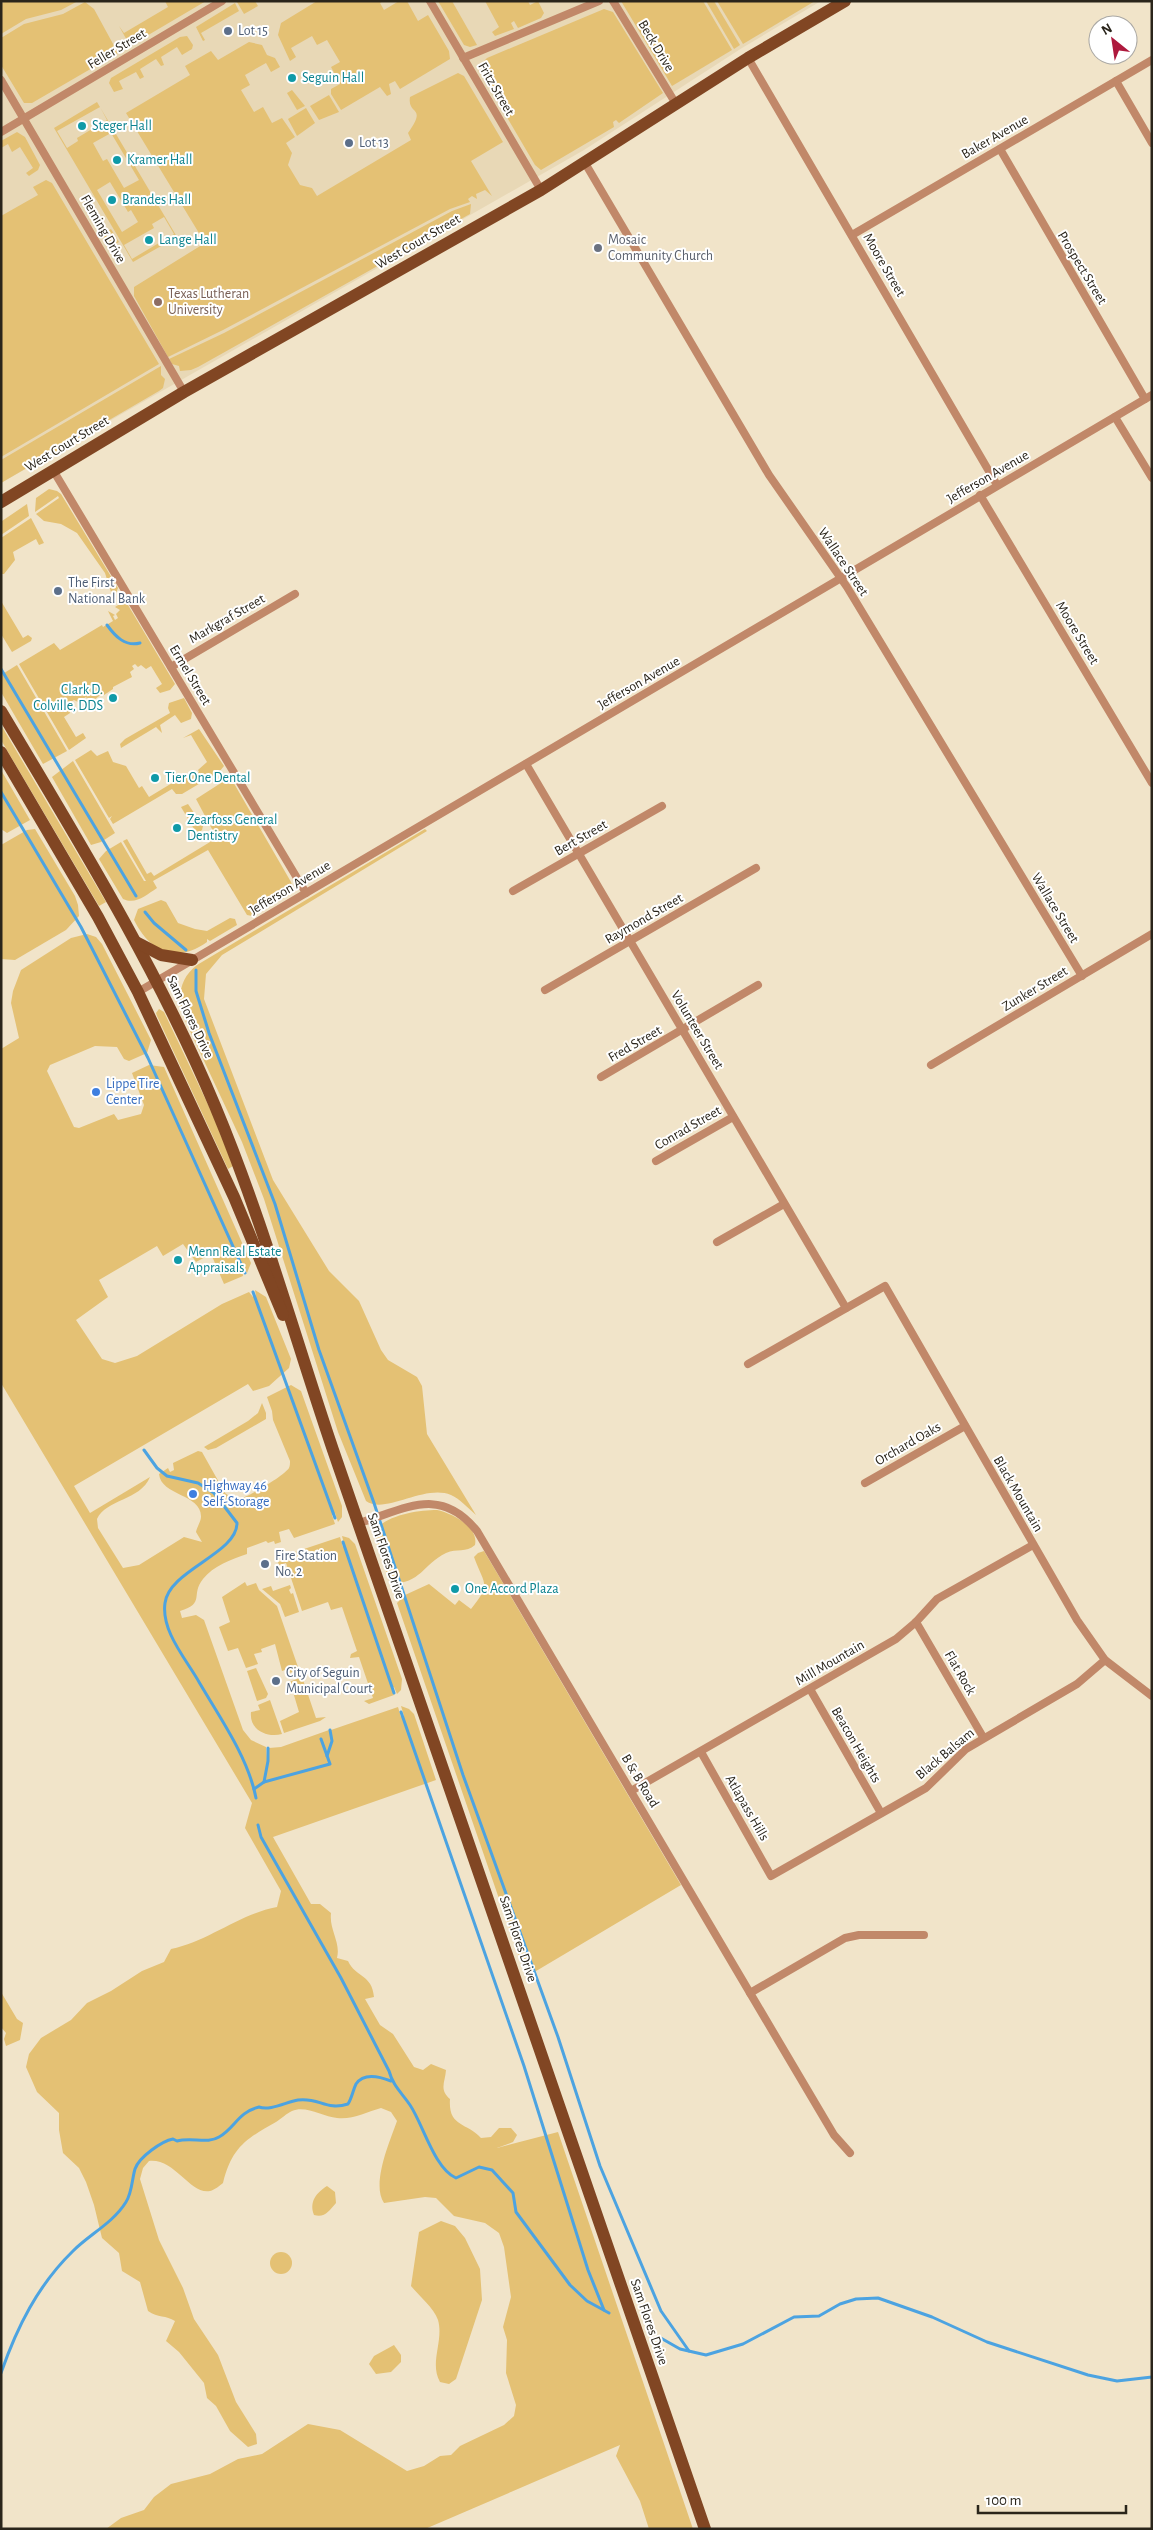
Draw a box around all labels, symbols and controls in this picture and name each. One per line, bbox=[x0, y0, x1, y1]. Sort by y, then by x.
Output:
north arrow bbox=[1088, 15, 1138, 65]
street label: Beck Drive bbox=[635, 18, 677, 74]
text: N bbox=[1099, 21, 1115, 38]
place label: Lot 15 bbox=[238, 24, 268, 38]
marker: Lot 15 bbox=[222, 25, 234, 37]
street label: Feller Street bbox=[85, 26, 149, 72]
street label: Fritz Street bbox=[475, 60, 517, 118]
place label: Seguin Hall bbox=[302, 71, 364, 85]
marker: Seguin Hall bbox=[286, 72, 298, 84]
street label: Baker Avenue bbox=[959, 112, 1031, 162]
place label: Steger Hall bbox=[92, 119, 152, 133]
marker: Steger Hall bbox=[76, 120, 88, 132]
place label: Lot 13 bbox=[359, 136, 389, 150]
marker: Lot 13 bbox=[343, 137, 355, 149]
place label: Kramer Hall bbox=[127, 153, 192, 167]
marker: Kramer Hall bbox=[111, 154, 123, 166]
street label: Fleming Drive bbox=[78, 193, 128, 265]
place label: Brandes Hall bbox=[122, 193, 191, 207]
marker: Brandes Hall bbox=[106, 194, 118, 206]
street label: West Court Street bbox=[373, 212, 463, 272]
street label: Prospect Street bbox=[1055, 229, 1109, 307]
street label: Moore Street bbox=[860, 231, 908, 300]
place label: Lange Hall bbox=[159, 233, 217, 247]
place label: Mosaic Community Church bbox=[608, 233, 713, 263]
marker: Lange Hall bbox=[143, 234, 155, 246]
marker: Mosaic Community Church bbox=[592, 242, 604, 254]
place label: Texas Lutheran University bbox=[168, 287, 249, 317]
marker: Texas Lutheran University bbox=[152, 296, 164, 308]
street label: West Court Street bbox=[22, 413, 112, 475]
street label: Jefferson Avenue bbox=[945, 448, 1031, 506]
street label: Wallace Street bbox=[815, 525, 871, 599]
place label: The First National Bank bbox=[68, 576, 146, 606]
marker: The First National Bank bbox=[52, 585, 64, 597]
street label: Markgraf Street bbox=[187, 591, 268, 646]
street label: Moore Street bbox=[1053, 599, 1101, 667]
street label: Ermel Street bbox=[167, 642, 214, 708]
street label: Jefferson Avenue bbox=[596, 654, 682, 712]
place label: Clark D. Colville, DDS bbox=[33, 683, 103, 713]
marker: Clark D. Colville, DDS bbox=[107, 692, 119, 704]
place label: Tier One Dental bbox=[165, 771, 251, 785]
marker: Tier One Dental bbox=[149, 772, 161, 784]
place label: Zearfoss General Dentistry bbox=[187, 813, 277, 843]
street label: Bert Street bbox=[552, 817, 610, 859]
marker: Zearfoss General Dentistry bbox=[171, 822, 183, 834]
street label: Jefferson Avenue bbox=[247, 858, 333, 918]
street label: Wallace Street bbox=[1029, 871, 1082, 946]
street label: Raymond Street bbox=[603, 891, 686, 947]
street label: Zunker Street bbox=[1000, 964, 1071, 1014]
street label: Sam Flores Drive bbox=[164, 973, 216, 1061]
street label: Volunteer Street bbox=[668, 988, 726, 1072]
street label: Fred Street bbox=[606, 1023, 665, 1065]
place label: Lippe Tire Center bbox=[106, 1077, 159, 1107]
marker: Lippe Tire Center bbox=[90, 1086, 102, 1098]
street label: Conrad Street bbox=[652, 1103, 724, 1153]
place label: Menn Real Estate Appraisals bbox=[188, 1245, 281, 1275]
marker: Menn Real Estate Appraisals bbox=[172, 1254, 184, 1266]
street label: Orchard Oaks bbox=[873, 1420, 943, 1468]
street label: Black Mountain bbox=[991, 1454, 1045, 1534]
place label: Highway 46 Self-Storage bbox=[203, 1479, 270, 1509]
marker: Highway 46 Self-Storage bbox=[187, 1488, 199, 1500]
street label: Sam Flores Drive bbox=[365, 1511, 407, 1601]
place label: Fire Station No. 2 bbox=[275, 1549, 337, 1579]
marker: Fire Station No. 2 bbox=[259, 1558, 271, 1570]
place label: One Accord Plaza bbox=[465, 1582, 559, 1596]
marker: One Accord Plaza bbox=[449, 1583, 461, 1595]
street label: Mill Mountain bbox=[793, 1638, 867, 1688]
street label: Flat Rock bbox=[942, 1648, 979, 1698]
place label: City of Seguin Municipal Court bbox=[286, 1666, 373, 1696]
marker: City of Seguin Municipal Court bbox=[270, 1675, 282, 1687]
street label: Beacon Heights bbox=[829, 1705, 883, 1785]
street label: Black Balsam bbox=[913, 1726, 977, 1782]
street label: B & B Road bbox=[619, 1752, 661, 1810]
street label: Atlapass Hills bbox=[723, 1773, 771, 1843]
street label: Sam Flores Drive bbox=[497, 1894, 539, 1984]
street label: Sam Flores Drive bbox=[628, 2277, 670, 2367]
scale bar bbox=[978, 2482, 1126, 2514]
text: 100 m bbox=[986, 2493, 1021, 2508]

